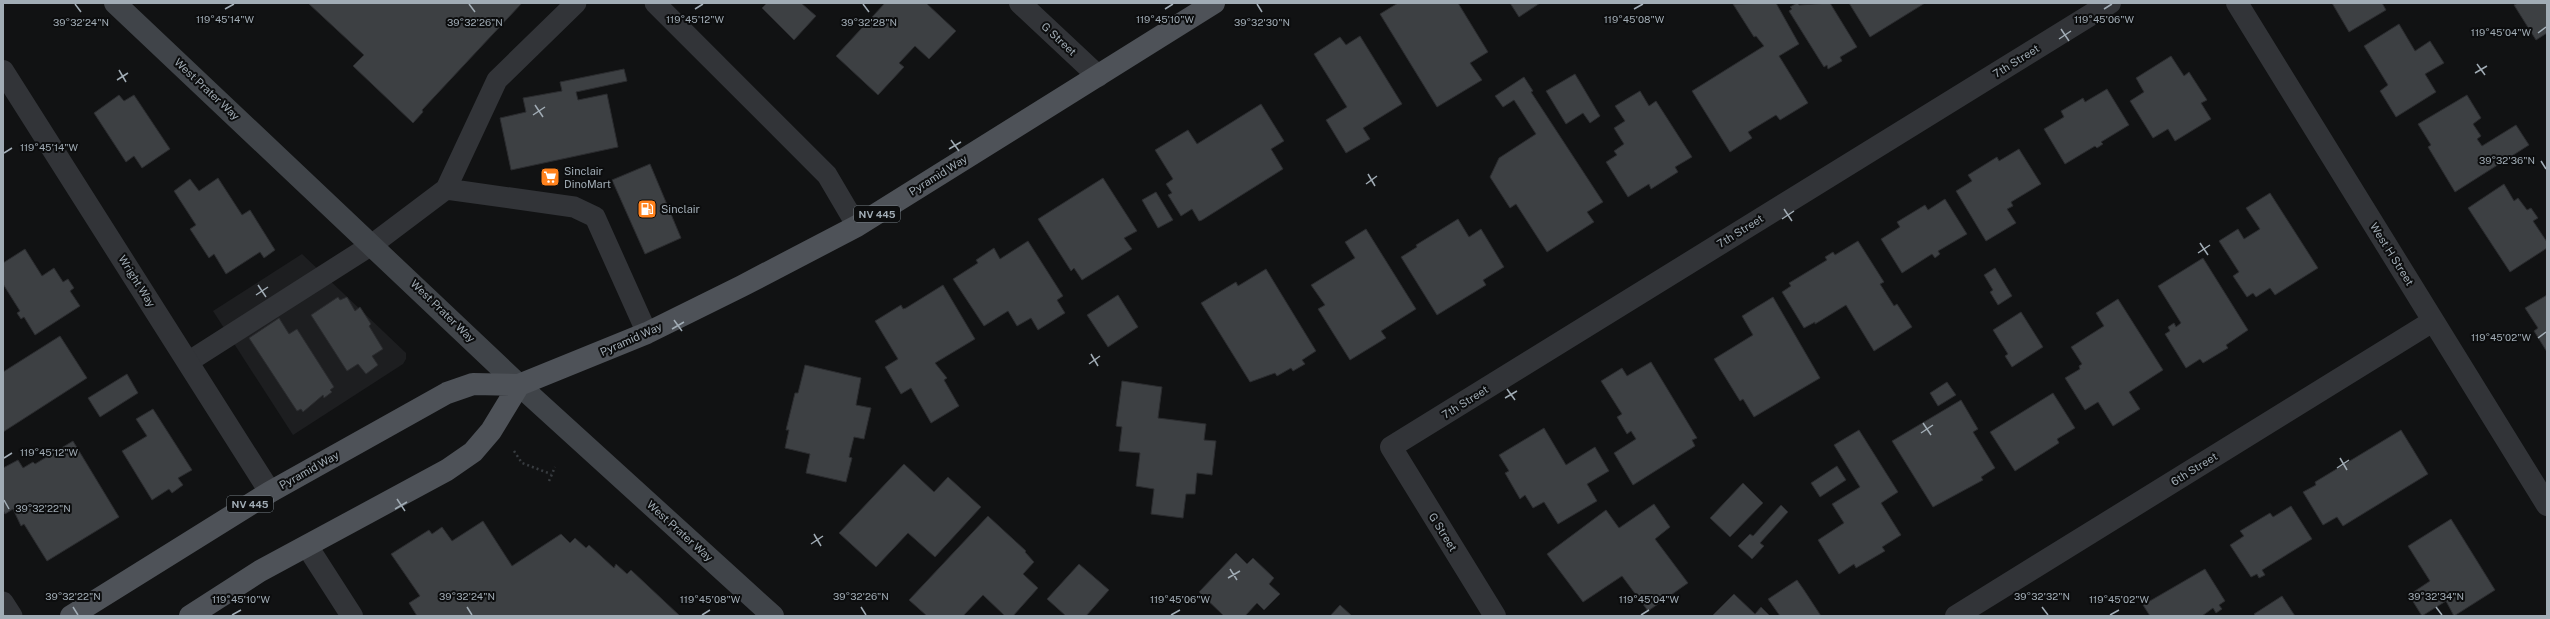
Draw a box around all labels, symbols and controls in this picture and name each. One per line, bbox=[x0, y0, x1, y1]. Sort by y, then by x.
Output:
text: 119°45'14"W bbox=[196, 13, 255, 25]
text: 119°45'12"W bbox=[666, 13, 724, 25]
text: 119°45'10"W bbox=[1136, 13, 1194, 25]
text: 119°45'08"W bbox=[1604, 13, 1665, 25]
text: 119°45'06"W bbox=[2074, 13, 2135, 25]
text: 39°32'24"N bbox=[53, 16, 109, 28]
text: 39°32'26"N bbox=[447, 16, 503, 28]
text: 39°32'28"N bbox=[841, 16, 897, 28]
text: 39°32'30"N bbox=[1234, 16, 1290, 28]
street label: G Street bbox=[1039, 20, 1079, 58]
text: 119°45'04"W bbox=[2471, 26, 2532, 38]
street label: 7th Street bbox=[1991, 42, 2041, 80]
street label: West Prater Way bbox=[172, 56, 242, 122]
text: 119°45'14"W bbox=[20, 141, 79, 153]
street label: Pyramid Way bbox=[907, 152, 969, 198]
text: 39°32'36"N bbox=[2479, 154, 2535, 166]
place label: Sinclair DinoMart bbox=[564, 165, 611, 190]
supermarket icon: Sinclair DinoMart bbox=[539, 166, 561, 188]
fuel station icon: Sinclair bbox=[636, 198, 658, 220]
place label: Sinclair bbox=[661, 203, 700, 215]
road number: NV 445 bbox=[854, 206, 900, 222]
street label: 7th Street bbox=[1715, 212, 1765, 250]
street label: West H Street bbox=[2368, 220, 2416, 288]
street label: Wright Way bbox=[116, 253, 158, 309]
street label: West Prater Way bbox=[408, 277, 478, 345]
street label: Pyramid Way bbox=[598, 320, 664, 358]
text: 119°45'02"W bbox=[2471, 331, 2531, 343]
street label: 7th Street bbox=[1440, 383, 1490, 421]
text: 119°45'12"W bbox=[20, 446, 78, 458]
street label: Pyramid Way bbox=[277, 449, 341, 491]
street label: 6th Street bbox=[2169, 450, 2219, 488]
road number: NV 445 bbox=[227, 496, 273, 512]
street label: West Prater Way bbox=[645, 498, 715, 564]
text: 39°32'22"N bbox=[15, 502, 71, 514]
street label: G Street bbox=[1427, 511, 1459, 553]
text: 39°32'22"N bbox=[45, 590, 101, 602]
text: 39°32'24"N bbox=[439, 590, 495, 602]
text: 39°32'26"N bbox=[833, 590, 889, 602]
text: 39°32'32"N bbox=[2014, 590, 2070, 602]
text: 39°32'34"N bbox=[2408, 590, 2464, 602]
text: 119°45'10"W bbox=[212, 593, 270, 605]
text: 119°45'08"W bbox=[680, 593, 741, 605]
text: 119°45'06"W bbox=[1150, 593, 1211, 605]
text: 119°45'04"W bbox=[1619, 593, 1680, 605]
text: 119°45'02"W bbox=[2089, 593, 2149, 605]

